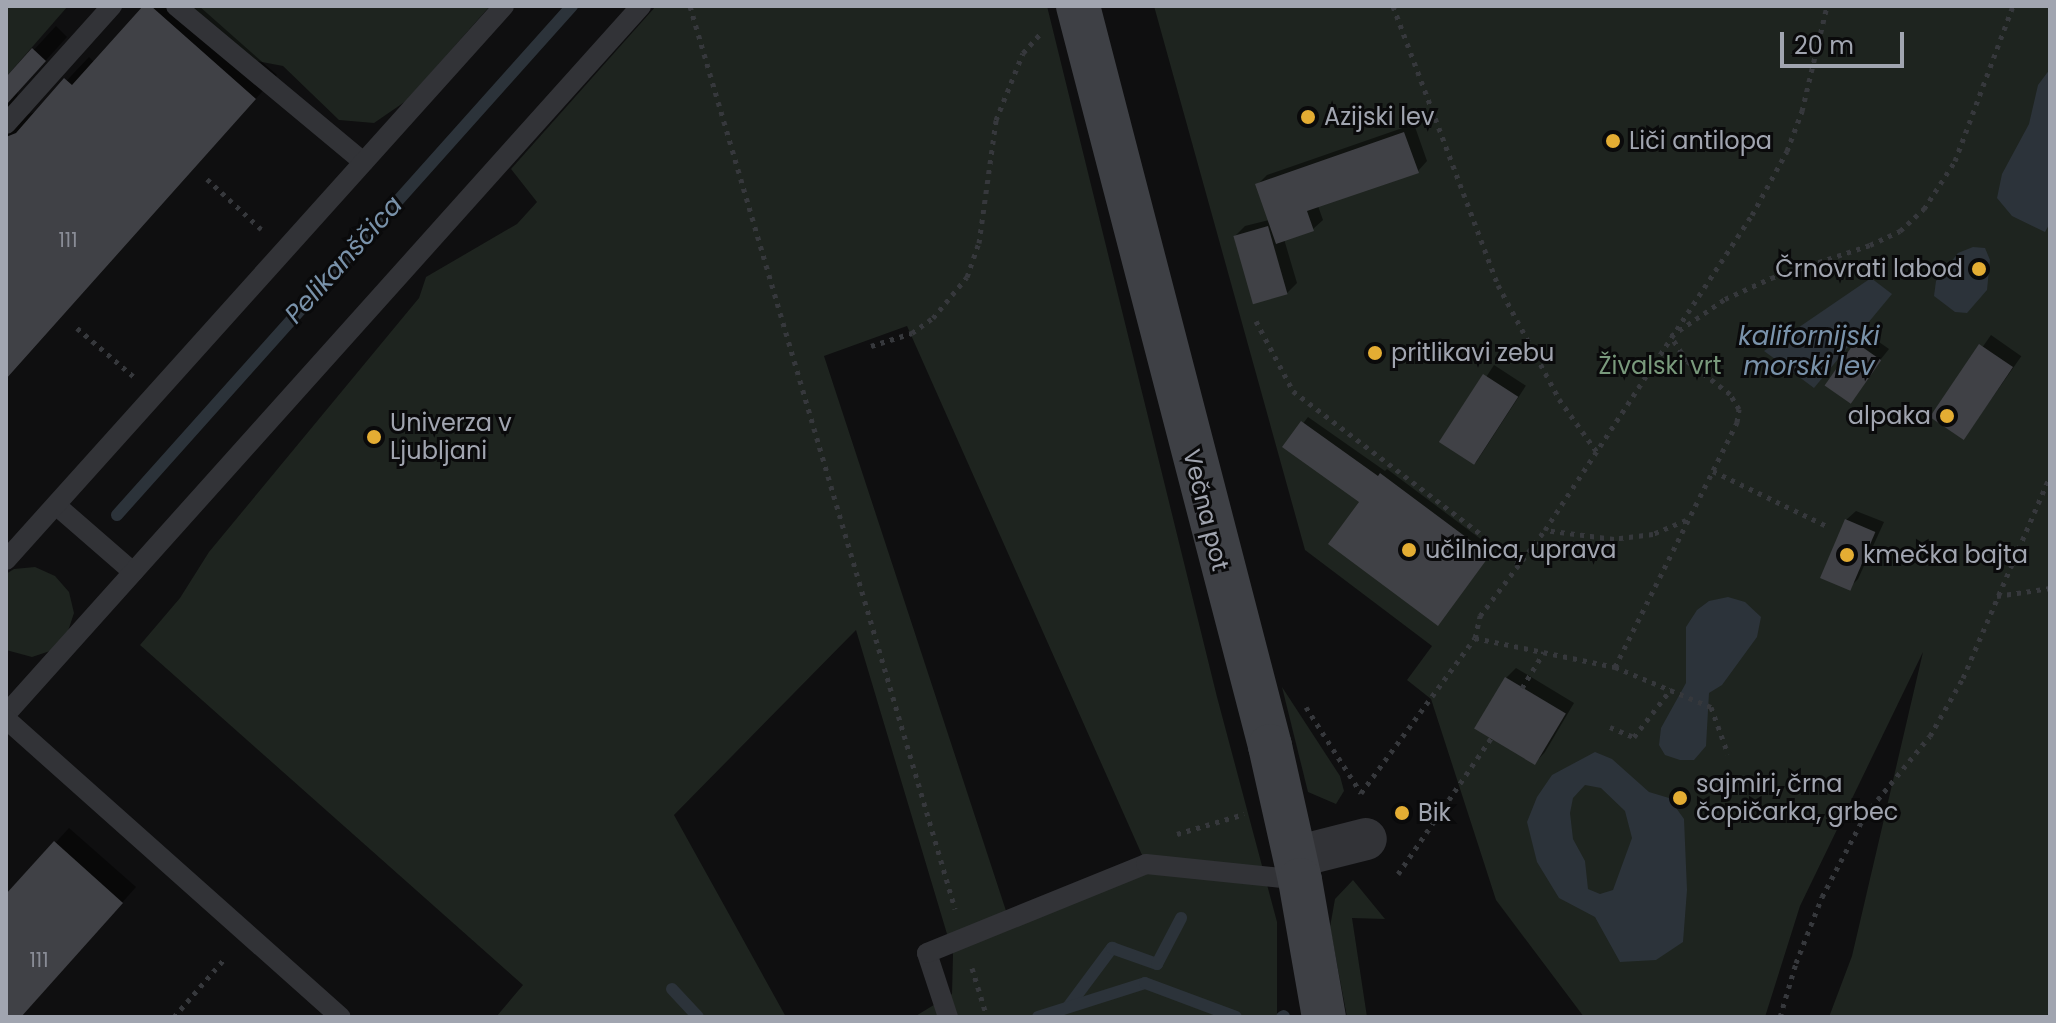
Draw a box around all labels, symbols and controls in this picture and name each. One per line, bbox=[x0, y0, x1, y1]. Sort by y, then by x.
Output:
scale bar bbox=[1784, 16, 1908, 66]
text: 20 m bbox=[1794, 29, 1854, 62]
place label: Azijski lev bbox=[1324, 103, 1434, 131]
marker: Azijski lev bbox=[1299, 108, 1317, 126]
place label: Liči antilopa bbox=[1629, 127, 1772, 155]
marker: Liči antilopa bbox=[1604, 132, 1622, 150]
water label: Pelikanščica bbox=[279, 190, 409, 330]
house number: 111 bbox=[58, 228, 78, 252]
place label: Črnovrati labod bbox=[1775, 255, 1963, 283]
marker: Črnovrati labod bbox=[1970, 260, 1988, 278]
water label: kalifornijski morski lev bbox=[1738, 321, 1880, 382]
place label: pritlikavi zebu bbox=[1391, 339, 1554, 367]
marker: pritlikavi zebu bbox=[1366, 344, 1384, 362]
park label: Živalski vrt bbox=[1599, 352, 1721, 380]
place label: alpaka bbox=[1848, 402, 1931, 430]
marker: alpaka bbox=[1938, 407, 1956, 425]
place label: Univerza v Ljubljani bbox=[390, 409, 512, 465]
marker: Univerza v Ljubljani bbox=[365, 428, 383, 446]
street label: Večna pot bbox=[1177, 446, 1235, 574]
place label: učilnica, uprava bbox=[1425, 536, 1616, 564]
marker: učilnica, uprava bbox=[1400, 541, 1418, 559]
place label: kmečka bajta bbox=[1863, 541, 2028, 569]
marker: kmečka bajta bbox=[1838, 546, 1856, 564]
place label: sajmiri, črna čopičarka, grbec bbox=[1696, 770, 1898, 826]
marker: sajmiri, črna čopičarka, grbec bbox=[1671, 789, 1689, 807]
place label: Bik bbox=[1418, 799, 1451, 827]
marker: Bik bbox=[1393, 804, 1411, 822]
house number: 111 bbox=[29, 948, 49, 972]

